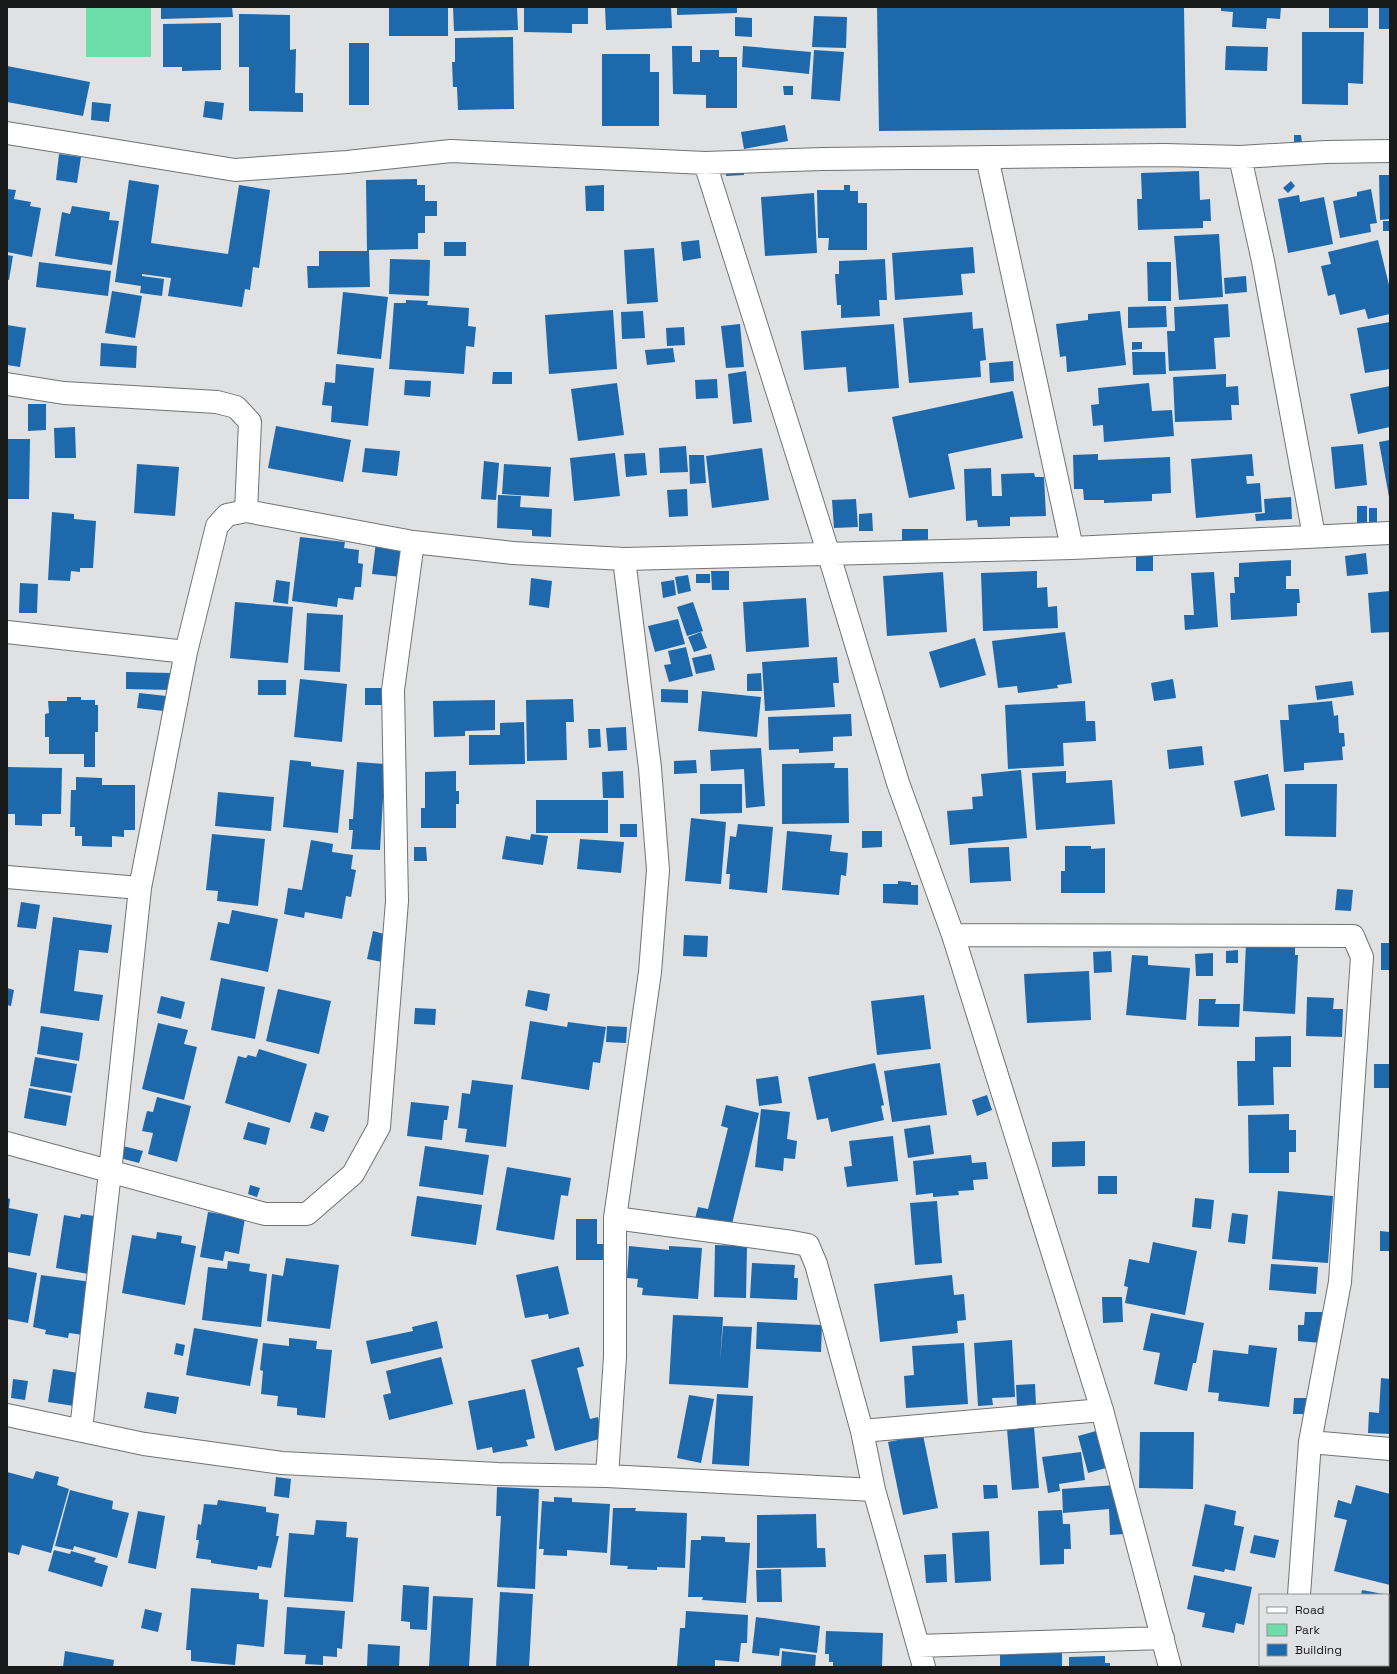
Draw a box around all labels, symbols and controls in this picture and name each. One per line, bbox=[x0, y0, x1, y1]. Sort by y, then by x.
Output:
legend bbox=[1259, 1594, 1389, 1666]
text: Road bbox=[1295, 1602, 1324, 1618]
text: Park bbox=[1295, 1622, 1320, 1638]
text: Building bbox=[1295, 1642, 1342, 1658]

